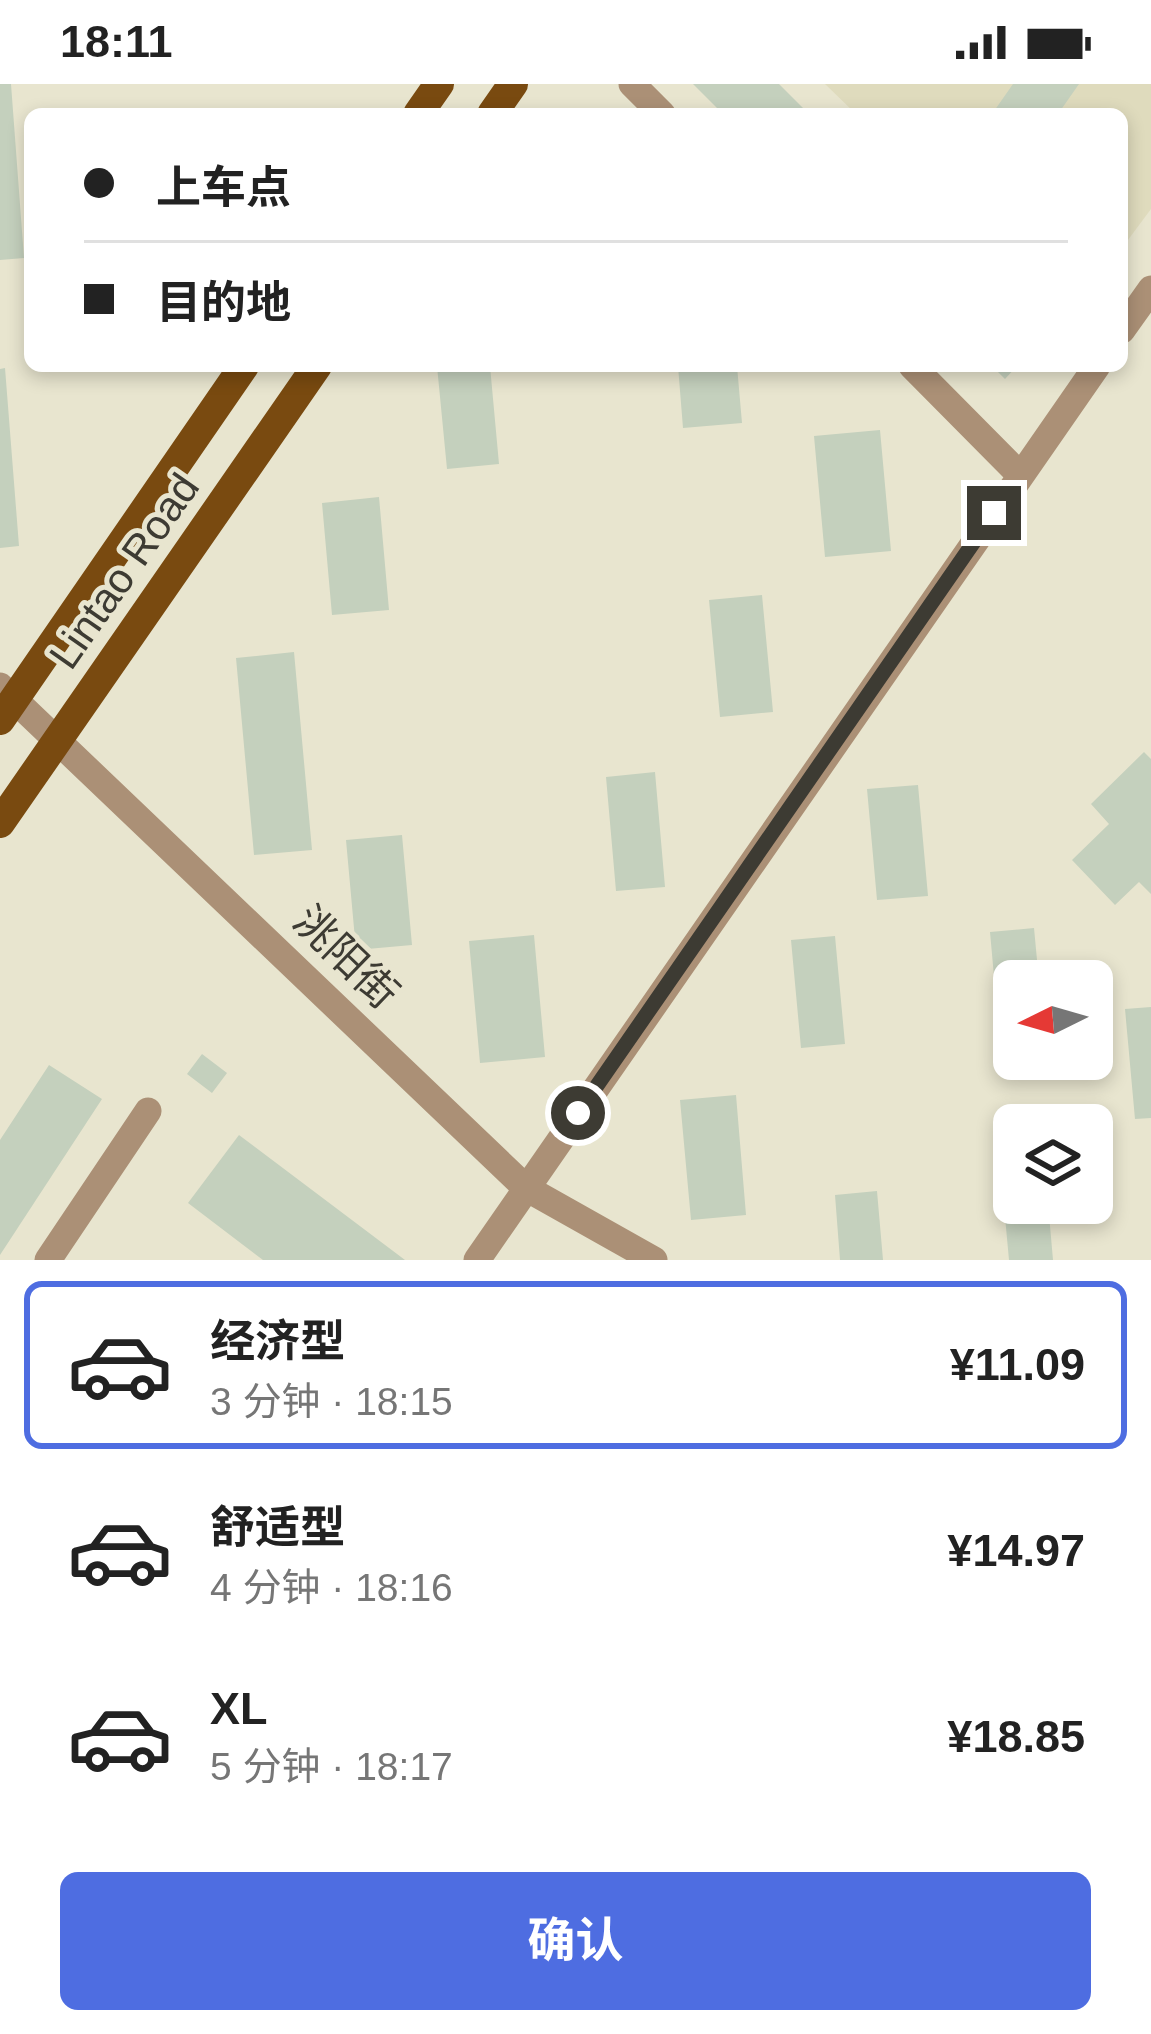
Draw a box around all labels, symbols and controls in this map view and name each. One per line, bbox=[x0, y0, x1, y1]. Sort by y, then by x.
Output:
text: 18:11 bbox=[60, 16, 173, 67]
text: 上车点 bbox=[156, 162, 291, 213]
text: 目的地 bbox=[156, 277, 291, 328]
street label: Lintao Road bbox=[40, 465, 208, 677]
route end bbox=[967, 486, 1021, 540]
street label: 洮阳街 bbox=[284, 896, 408, 1018]
north arrow bbox=[993, 960, 1113, 1080]
map controls bbox=[993, 960, 1113, 1224]
route start bbox=[551, 1086, 605, 1140]
button: layers bbox=[993, 1104, 1113, 1224]
icon: car bbox=[66, 1311, 174, 1419]
text: 经济型 bbox=[210, 1316, 345, 1367]
text: ¥11.09 bbox=[950, 1339, 1085, 1390]
text: 3 分钟 · 18:15 bbox=[210, 1380, 453, 1423]
icon: car bbox=[66, 1497, 174, 1605]
text: 舒适型 bbox=[210, 1502, 345, 1553]
text: ¥14.97 bbox=[947, 1525, 1085, 1576]
text: 4 分钟 · 18:16 bbox=[210, 1566, 453, 1609]
icon: car bbox=[66, 1683, 174, 1791]
text: XL bbox=[210, 1683, 268, 1734]
text: ¥18.85 bbox=[947, 1711, 1085, 1762]
text: 5 分钟 · 18:17 bbox=[210, 1745, 453, 1788]
button: 确认 bbox=[60, 1872, 1091, 2010]

